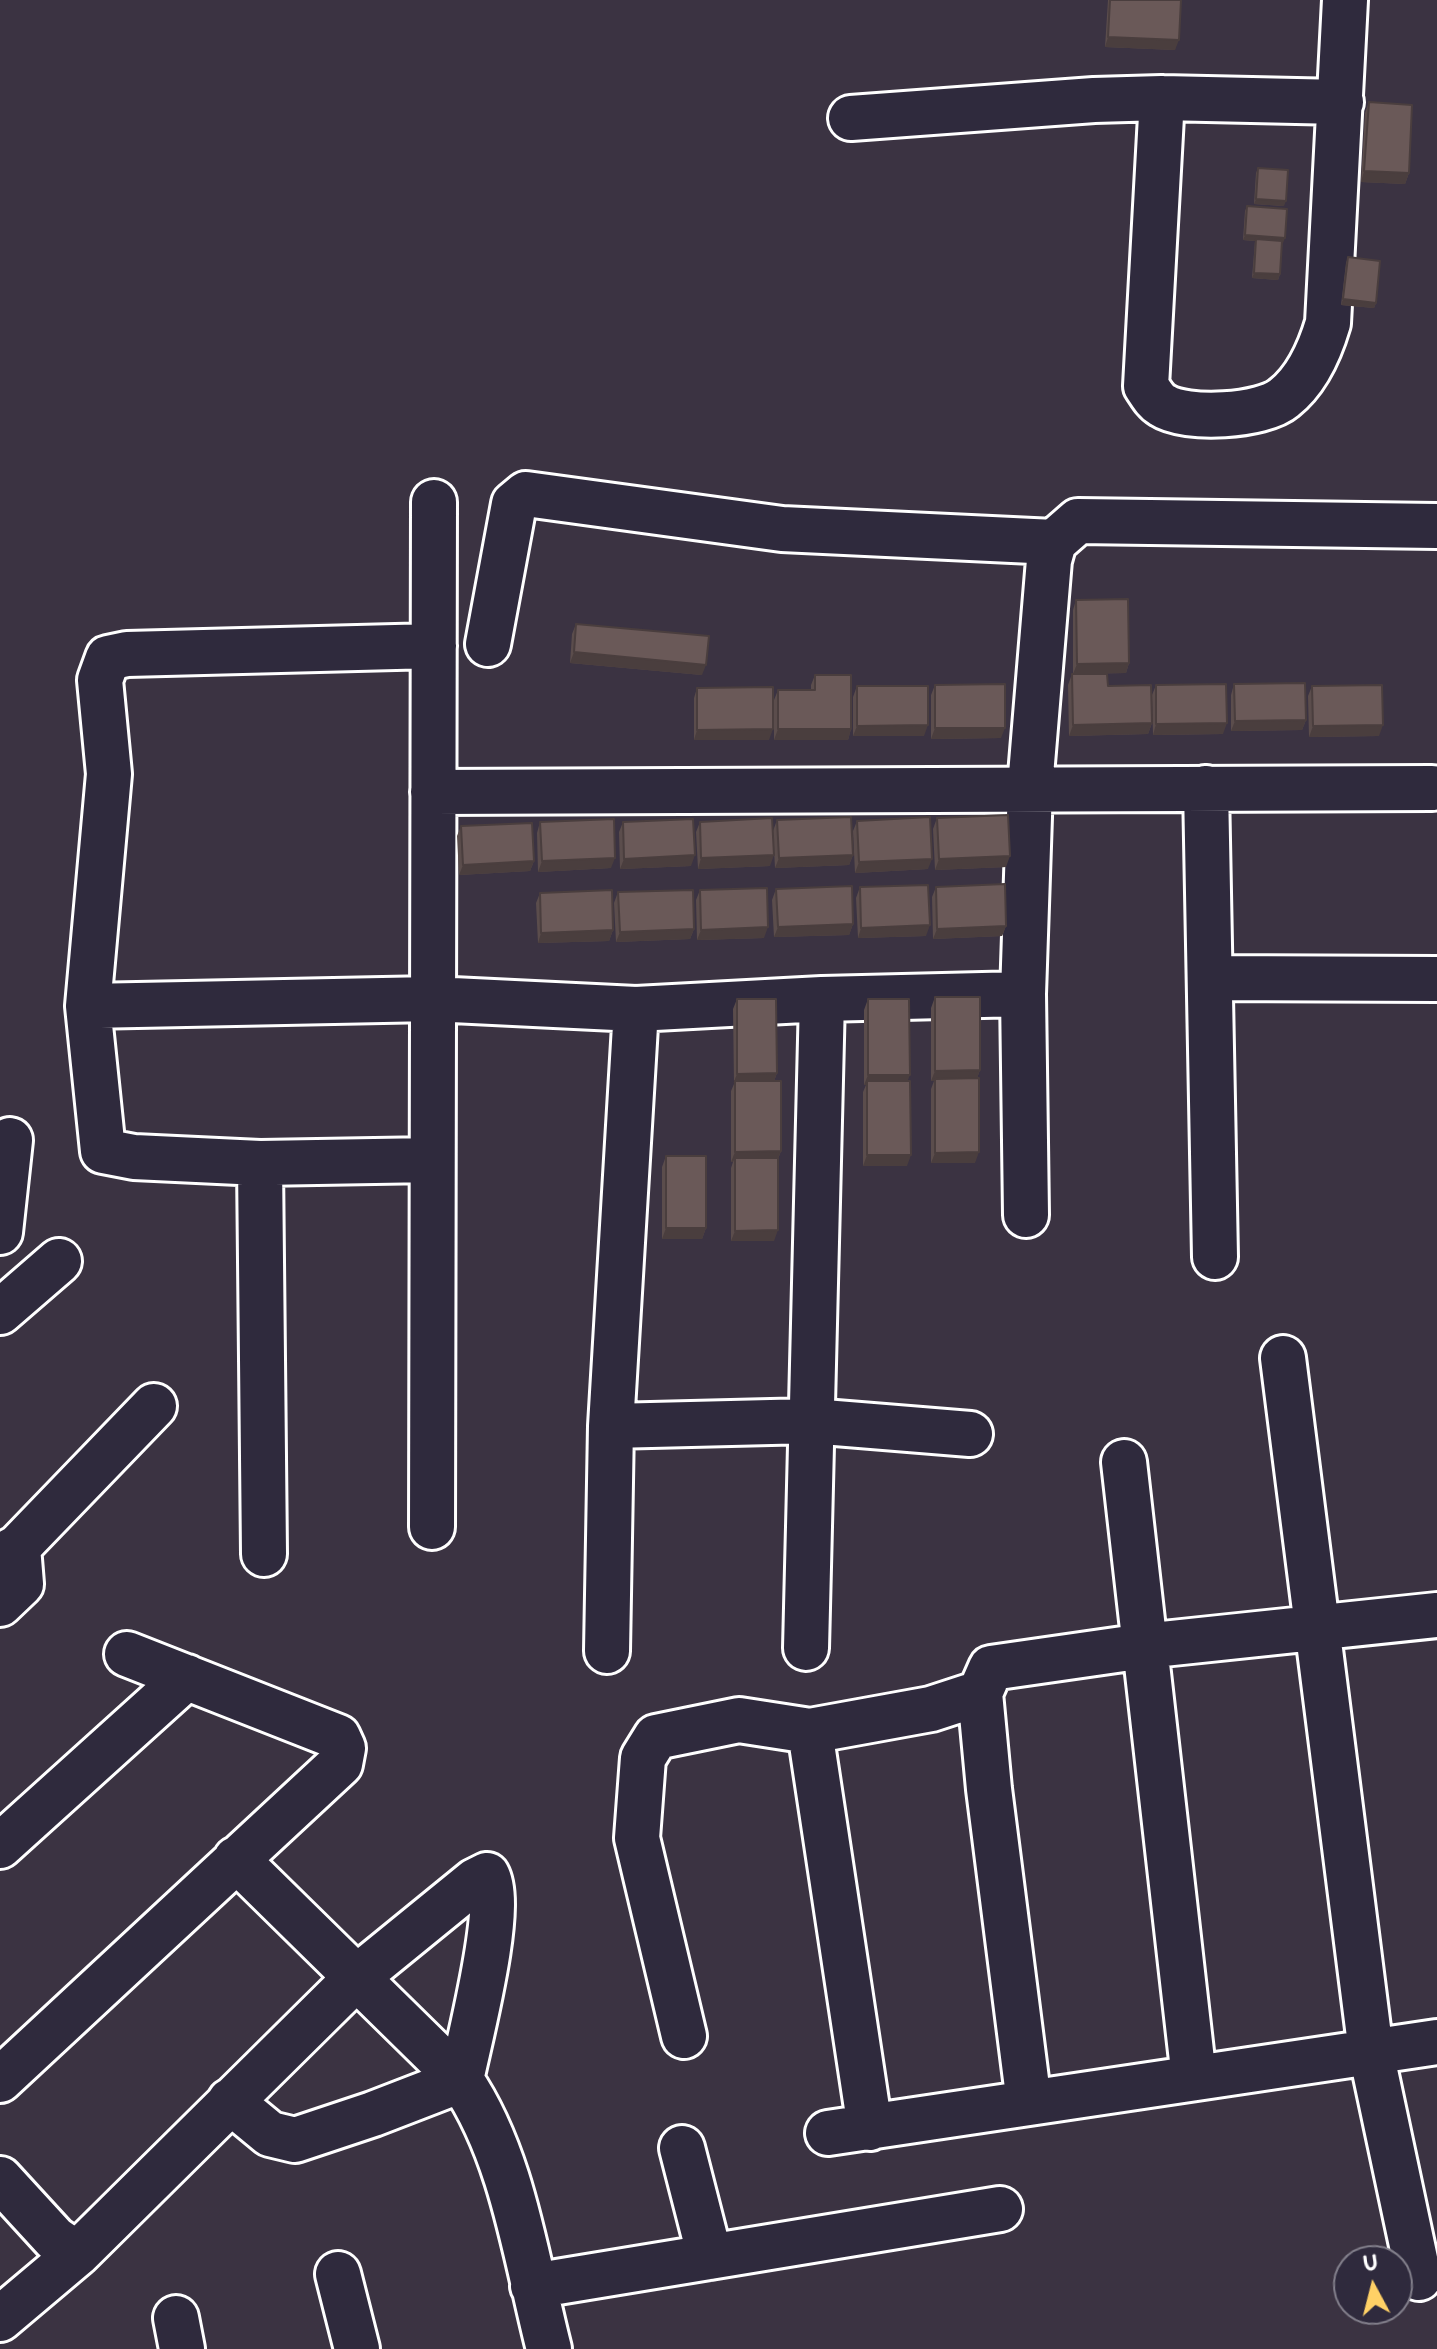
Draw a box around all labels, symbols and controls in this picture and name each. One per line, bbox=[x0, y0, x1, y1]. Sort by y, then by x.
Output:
north arrow bbox=[1333, 2245, 1413, 2325]
text: U bbox=[1361, 2248, 1379, 2277]

